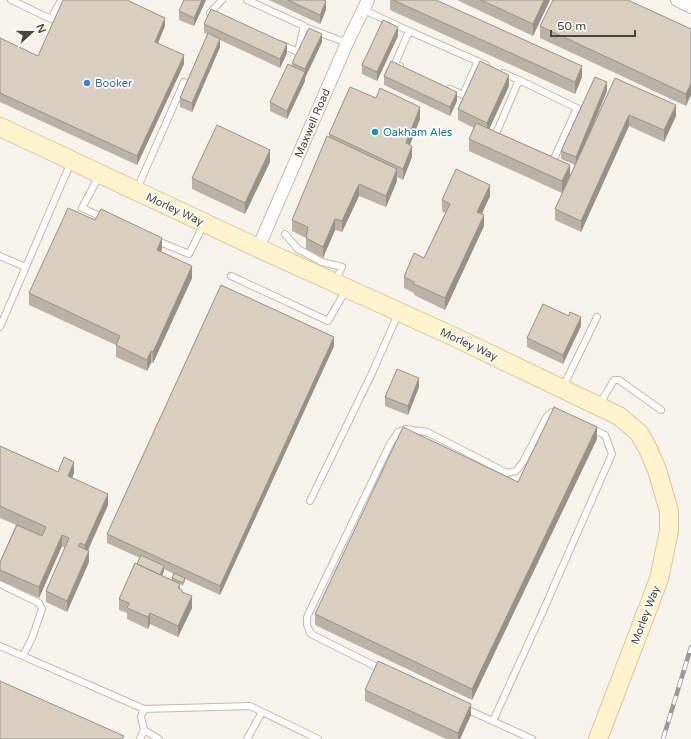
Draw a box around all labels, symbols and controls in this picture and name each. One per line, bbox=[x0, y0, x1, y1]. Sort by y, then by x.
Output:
north arrow bbox=[12, 12, 52, 52]
scale bar bbox=[551, 12, 635, 38]
text: 50 m bbox=[557, 19, 586, 33]
text: N bbox=[33, 22, 49, 35]
place label: Booker bbox=[95, 77, 133, 90]
marker: Booker bbox=[82, 78, 92, 88]
street label: Maxwell Road bbox=[292, 87, 333, 160]
place label: Oakham Ales bbox=[383, 126, 452, 139]
marker: Oakham Ales bbox=[370, 127, 380, 137]
street label: Morley Way bbox=[144, 191, 206, 228]
street label: Morley Way bbox=[438, 326, 500, 363]
street label: Morley Way bbox=[628, 584, 663, 646]

